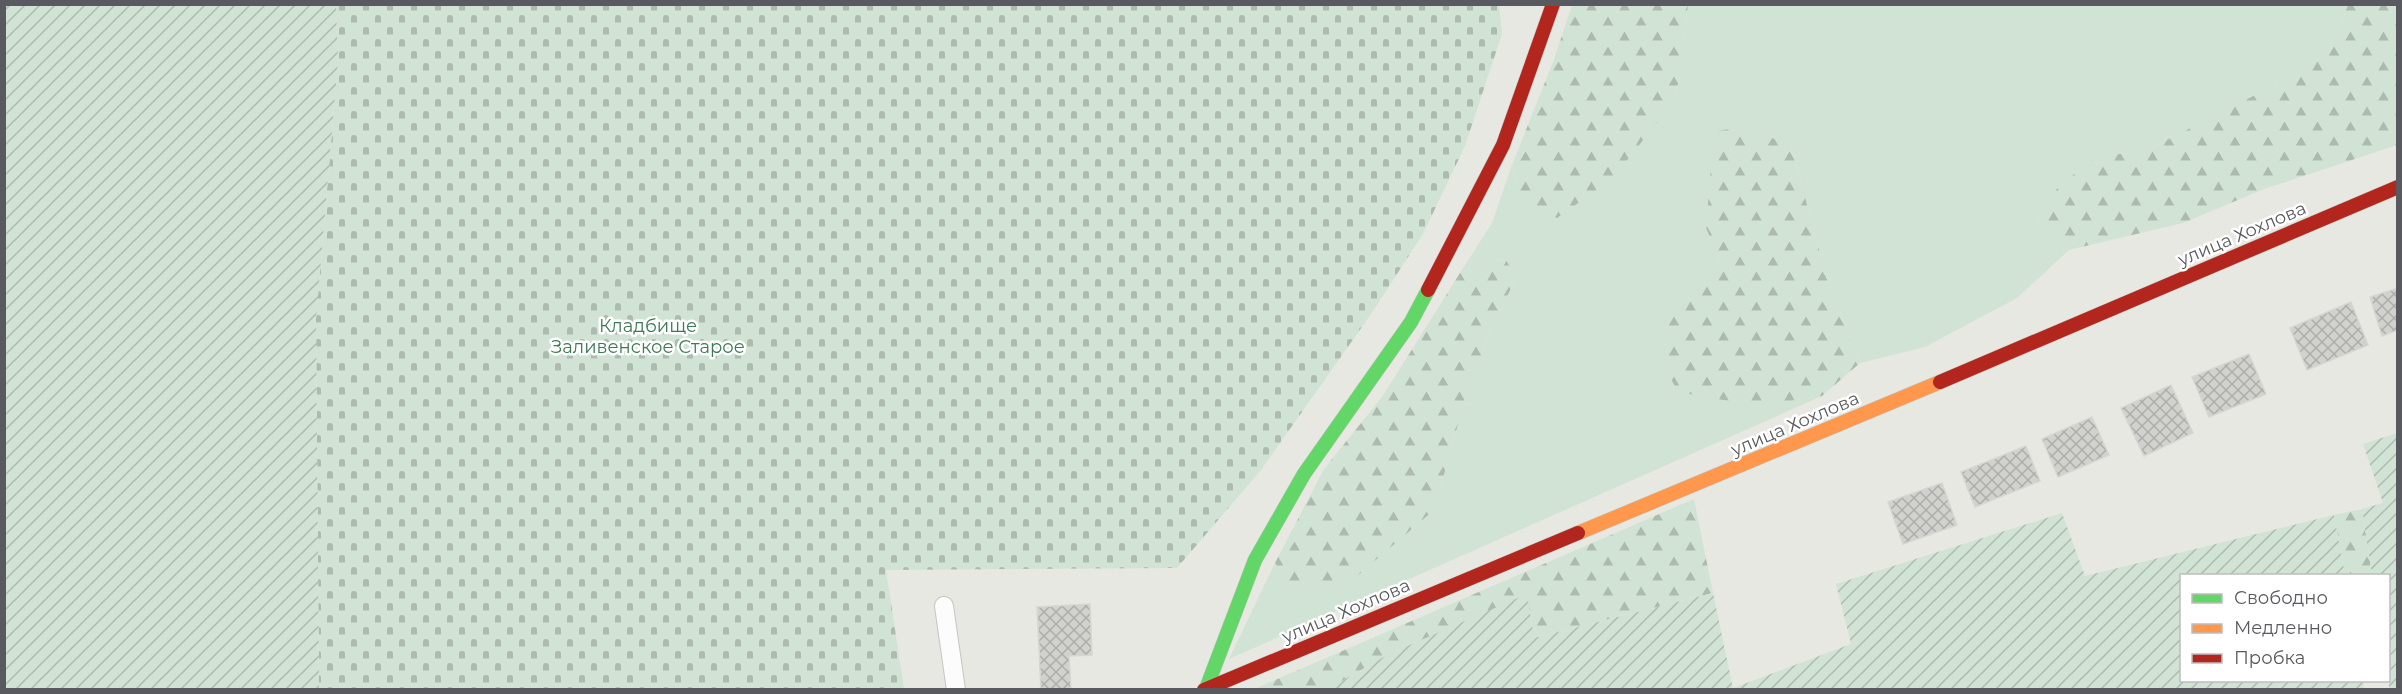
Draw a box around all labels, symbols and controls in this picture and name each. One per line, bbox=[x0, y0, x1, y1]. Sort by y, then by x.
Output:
street label: улица Хохлова bbox=[2174, 197, 2309, 271]
park label: Кладбище Заливенское Старое bbox=[551, 315, 745, 358]
street label: улица Хохлова bbox=[1727, 387, 1862, 461]
street label: улица Хохлова bbox=[1278, 574, 1413, 648]
legend bbox=[2180, 574, 2390, 682]
text: Свободно bbox=[2234, 587, 2328, 609]
text: Медленно bbox=[2234, 617, 2332, 639]
text: Пробка bbox=[2234, 647, 2305, 669]

